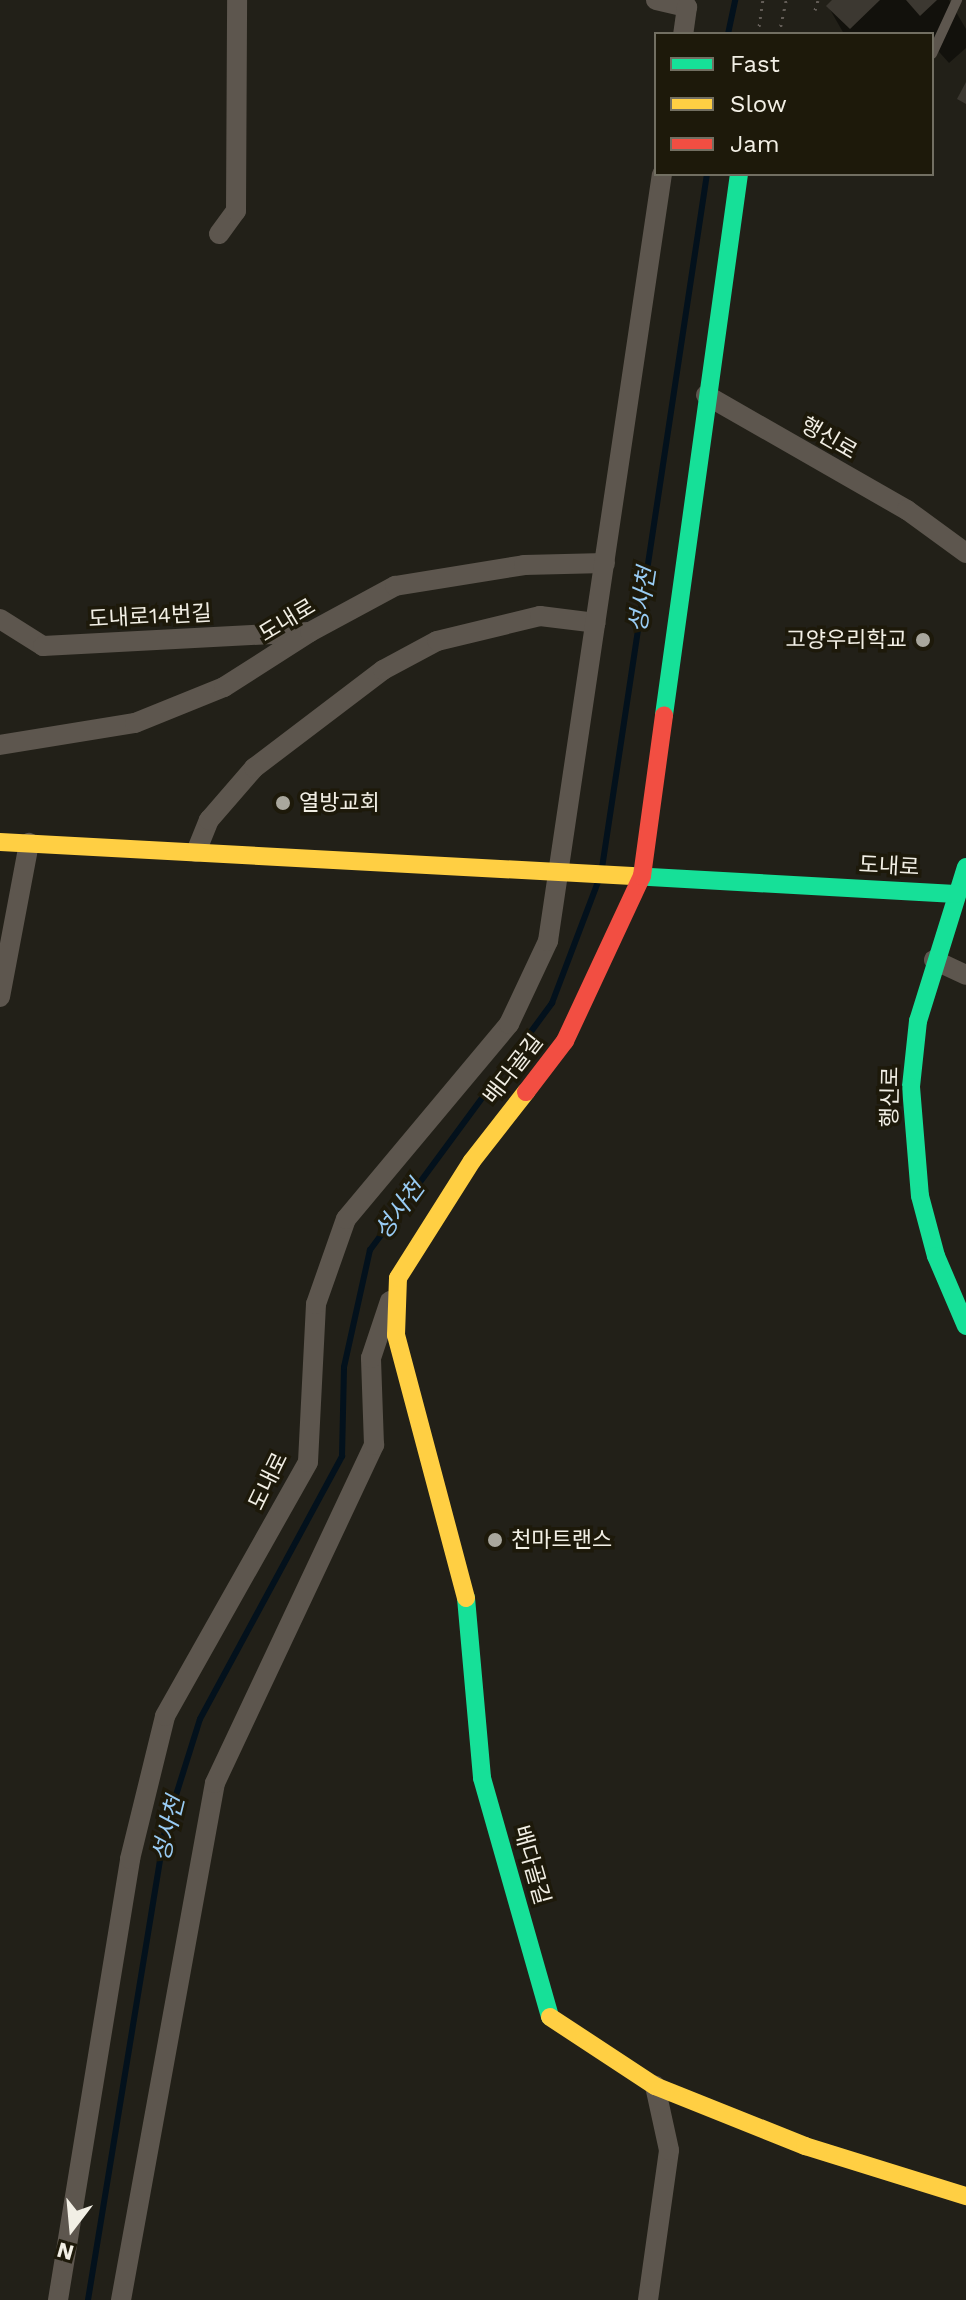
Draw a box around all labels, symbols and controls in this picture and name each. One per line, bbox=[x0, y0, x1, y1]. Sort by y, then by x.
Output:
legend bbox=[654, 32, 934, 176]
text: Fast bbox=[730, 50, 780, 78]
text: Slow bbox=[730, 90, 787, 118]
text: Jam bbox=[730, 130, 780, 158]
street label: 행신로 bbox=[796, 411, 862, 465]
water label: 성사천 bbox=[624, 565, 662, 635]
street label: 도내로 bbox=[254, 593, 320, 647]
street label: 도내로14번길 bbox=[88, 600, 212, 632]
place label: 고양우리학교 bbox=[786, 627, 907, 653]
marker: 고양우리학교 bbox=[914, 631, 932, 649]
place label: 열방교회 bbox=[299, 790, 380, 816]
marker: 열방교회 bbox=[274, 794, 292, 812]
street label: 도내로 bbox=[858, 851, 920, 881]
street label: 배다골길 bbox=[478, 1029, 548, 1109]
street label: 행신로 bbox=[876, 1066, 904, 1128]
water label: 성사천 bbox=[369, 1175, 431, 1245]
street label: 도내로 bbox=[243, 1448, 293, 1514]
place label: 천마트랜스 bbox=[511, 1527, 612, 1553]
marker: 천마트랜스 bbox=[486, 1531, 504, 1549]
water label: 성사천 bbox=[147, 1793, 191, 1865]
street label: 배다골길 bbox=[508, 1822, 556, 1908]
north arrow bbox=[32, 2188, 112, 2268]
text: N bbox=[54, 2237, 77, 2266]

